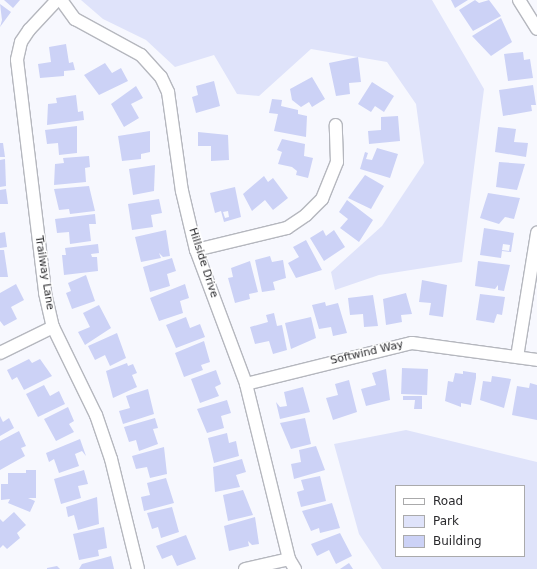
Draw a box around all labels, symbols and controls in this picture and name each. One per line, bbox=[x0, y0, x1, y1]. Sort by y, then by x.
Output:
street label: Hillside Drive bbox=[185, 226, 221, 300]
street label: Trailway Lane bbox=[32, 235, 56, 311]
street label: Softwind Way bbox=[329, 338, 405, 368]
legend bbox=[395, 485, 525, 557]
text: Road bbox=[433, 494, 463, 508]
text: Park bbox=[433, 514, 459, 528]
text: Building bbox=[433, 534, 482, 548]

